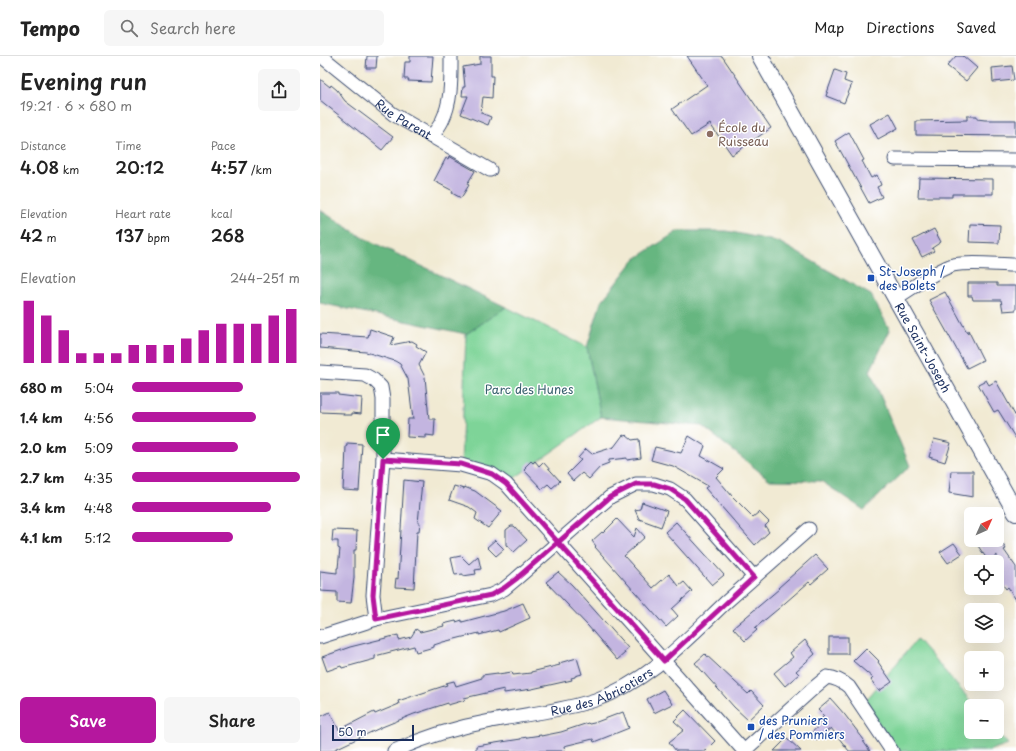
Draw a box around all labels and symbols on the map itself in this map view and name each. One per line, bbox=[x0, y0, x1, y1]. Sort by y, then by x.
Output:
street label: Rue Parent bbox=[372, 94, 435, 143]
place label: École du Ruisseau bbox=[718, 118, 769, 150]
marker: École du Ruisseau bbox=[705, 129, 715, 139]
place label: St-Joseph / des Bolets bbox=[879, 262, 945, 294]
marker: St-Joseph / des Bolets bbox=[866, 273, 876, 283]
street label: Rue Saint-Joseph bbox=[891, 299, 956, 396]
park label: Parc des Hunes bbox=[485, 380, 574, 398]
pin bbox=[366, 418, 400, 459]
north arrow bbox=[964, 507, 1004, 547]
street label: Rue des Abricotiers bbox=[549, 662, 657, 720]
place label: des Pruniers / des Pommiers bbox=[759, 711, 845, 743]
marker: des Pruniers / des Pommiers bbox=[746, 722, 756, 732]
scale bar bbox=[332, 723, 414, 742]

